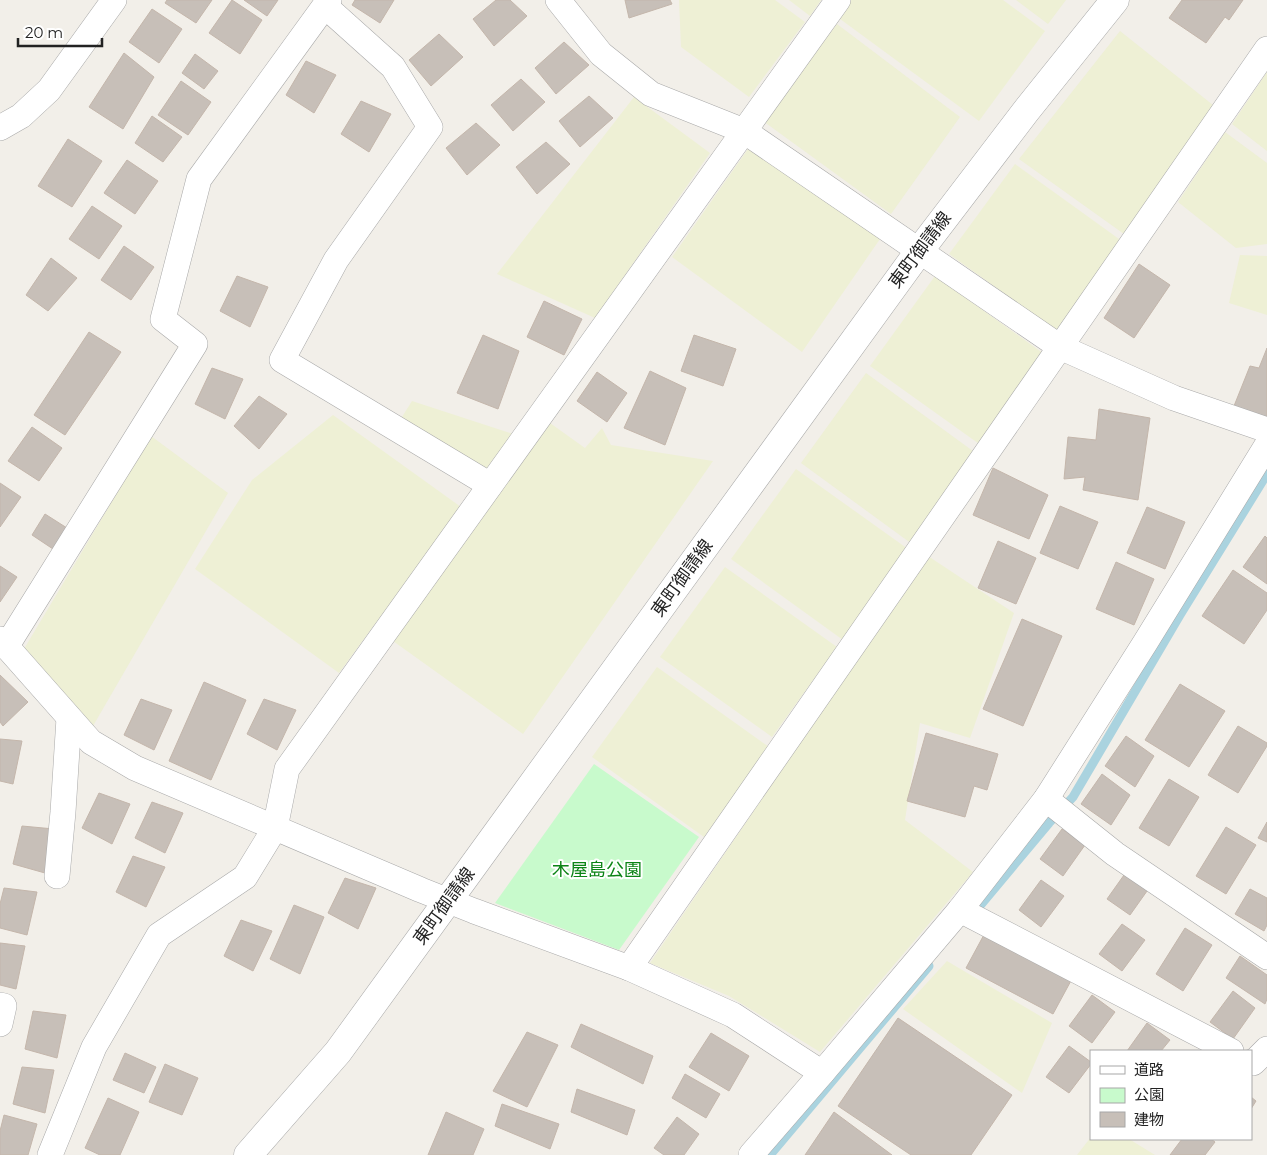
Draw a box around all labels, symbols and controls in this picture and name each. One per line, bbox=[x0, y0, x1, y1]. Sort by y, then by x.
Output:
scale bar bbox=[18, 15, 101, 47]
text: 20 m bbox=[25, 23, 63, 42]
street label: 東町御請線 bbox=[884, 207, 956, 293]
street label: 東町御請線 bbox=[647, 535, 717, 621]
park label: 木屋島公園 bbox=[552, 859, 642, 881]
street label: 東町御請線 bbox=[409, 863, 479, 949]
legend bbox=[1090, 1050, 1252, 1140]
text: 道路 bbox=[1134, 1060, 1164, 1079]
text: 公園 bbox=[1134, 1085, 1164, 1104]
text: 建物 bbox=[1134, 1110, 1164, 1129]

